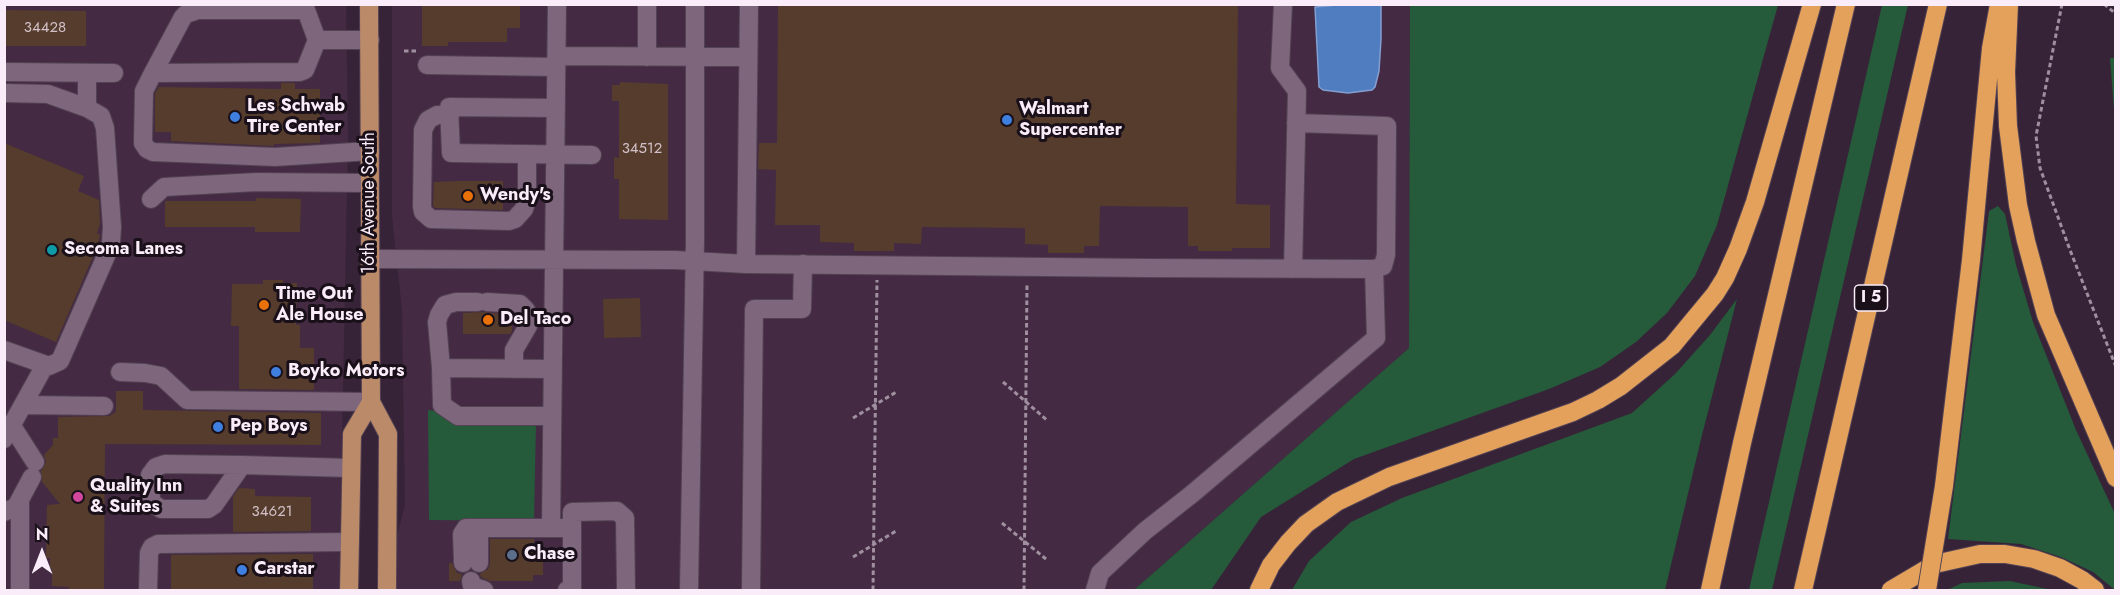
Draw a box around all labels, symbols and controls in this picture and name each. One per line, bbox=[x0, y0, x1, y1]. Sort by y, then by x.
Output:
house number: 34428 bbox=[24, 19, 66, 37]
place label: Les Schwab Tire Center bbox=[247, 96, 345, 138]
place label: Walmart Supercenter bbox=[1019, 99, 1122, 142]
marker: Les Schwab Tire Center bbox=[228, 110, 242, 124]
marker: Walmart Supercenter bbox=[1000, 113, 1014, 127]
street label: 16th Avenue South bbox=[359, 132, 381, 274]
house number: 34512 bbox=[622, 140, 662, 158]
place label: Wendy's bbox=[480, 185, 551, 207]
marker: Wendy's bbox=[461, 189, 475, 203]
place label: Secoma Lanes bbox=[64, 239, 183, 261]
marker: Secoma Lanes bbox=[45, 243, 59, 257]
place label: Time Out Ale House bbox=[276, 284, 363, 326]
road number: I 5 bbox=[1854, 285, 1888, 311]
marker: Time Out Ale House bbox=[257, 298, 271, 312]
place label: Del Taco bbox=[500, 309, 571, 331]
marker: Del Taco bbox=[481, 313, 495, 327]
place label: Boyko Motors bbox=[288, 361, 404, 383]
marker: Boyko Motors bbox=[269, 365, 283, 379]
place label: Pep Boys bbox=[230, 416, 307, 438]
marker: Pep Boys bbox=[211, 420, 225, 434]
place label: Quality Inn & Suites bbox=[90, 476, 182, 518]
marker: Quality Inn & Suites bbox=[71, 490, 85, 504]
house number: 34621 bbox=[252, 503, 292, 521]
north arrow bbox=[12, 523, 72, 583]
text: N bbox=[36, 523, 48, 546]
place label: Chase bbox=[524, 544, 575, 566]
marker: Chase bbox=[505, 548, 519, 562]
place label: Carstar bbox=[254, 559, 315, 581]
marker: Carstar bbox=[235, 563, 249, 577]

